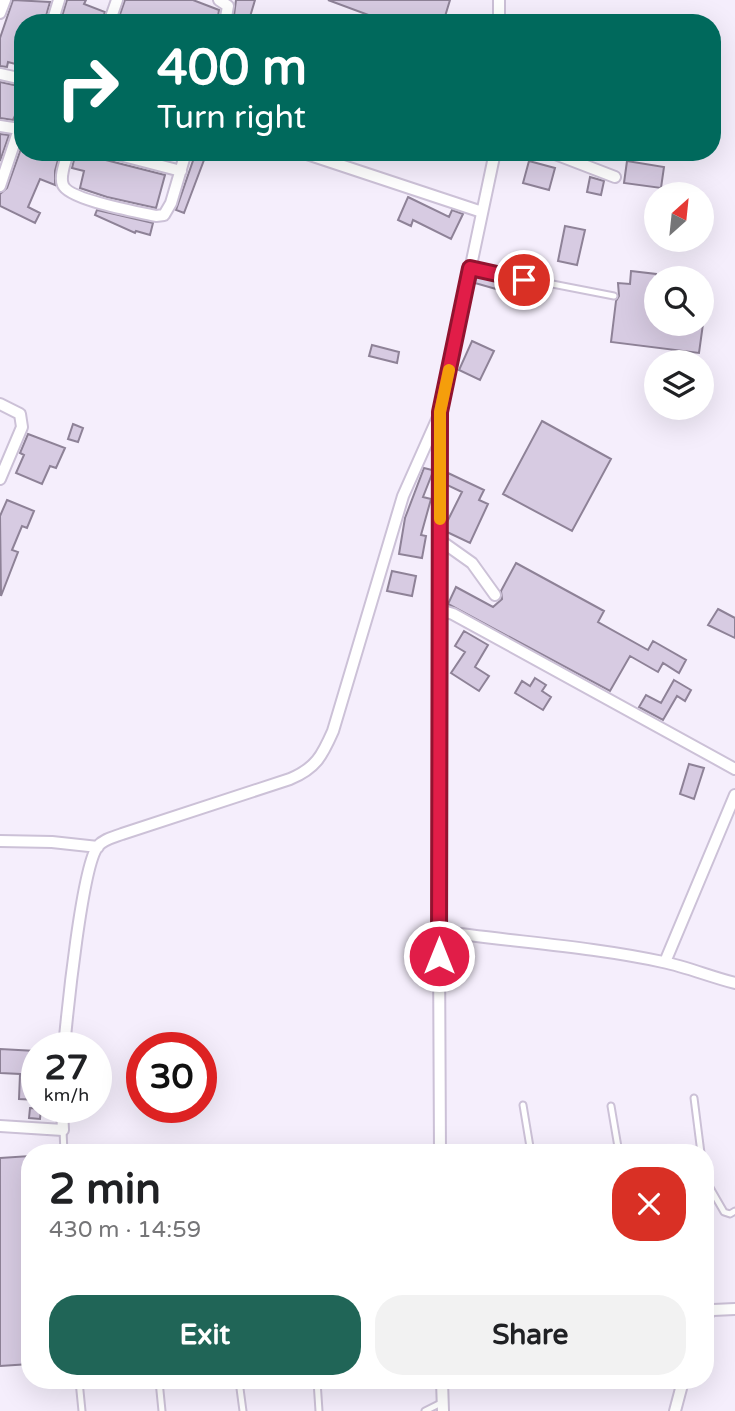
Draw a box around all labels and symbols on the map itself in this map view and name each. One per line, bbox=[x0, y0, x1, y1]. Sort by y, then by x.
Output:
north arrow bbox=[644, 182, 714, 252]
pin bbox=[494, 250, 554, 310]
position arrow bbox=[402, 919, 476, 993]
speed limit sign: 30 bbox=[126, 1032, 217, 1123]

